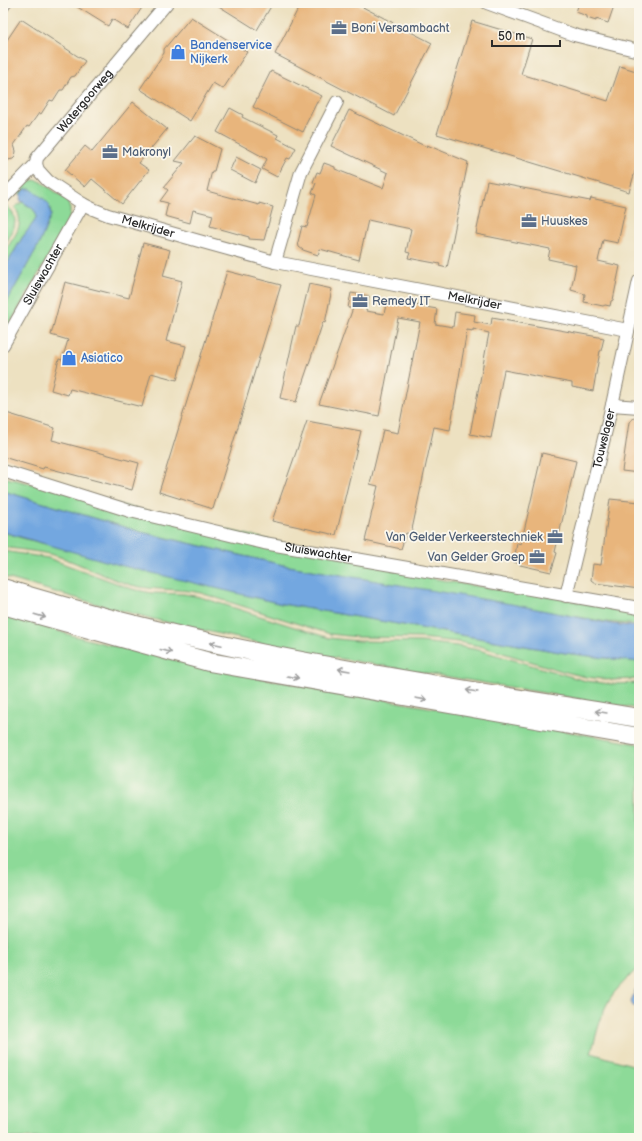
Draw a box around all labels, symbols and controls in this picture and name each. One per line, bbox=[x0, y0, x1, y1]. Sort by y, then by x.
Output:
office icon: Boni Versambacht bbox=[330, 19, 348, 37]
place label: Boni Versambacht bbox=[351, 21, 450, 36]
scale bar bbox=[492, 22, 560, 48]
text: 50 m bbox=[498, 29, 525, 44]
place label: Bandenservice Nijkerk bbox=[190, 38, 272, 67]
shop icon: Bandenservice Nijkerk bbox=[169, 43, 187, 61]
street label: Watergoorweg bbox=[54, 66, 116, 136]
office icon: Makronyl bbox=[101, 143, 119, 161]
place label: Makronyl bbox=[122, 145, 171, 160]
street label: Melkrijder bbox=[120, 212, 177, 242]
office icon: Huuskes bbox=[520, 212, 538, 230]
place label: Huuskes bbox=[541, 214, 588, 229]
street label: Sluiswachter bbox=[20, 241, 67, 308]
street label: Melkrijder bbox=[446, 288, 503, 314]
office icon: Remedy IT bbox=[351, 292, 369, 310]
place label: Remedy IT bbox=[372, 294, 431, 309]
shop icon: Asiatico bbox=[60, 349, 78, 367]
place label: Asiatico bbox=[81, 351, 123, 366]
street label: Touwslager bbox=[590, 406, 619, 470]
office icon: Van Gelder Verkeerstechniek bbox=[546, 528, 564, 546]
place label: Van Gelder Verkeerstechniek bbox=[386, 530, 543, 545]
street label: Sluiswachter bbox=[283, 540, 354, 566]
office icon: Van Gelder Groep bbox=[528, 548, 546, 566]
place label: Van Gelder Groep bbox=[427, 550, 525, 565]
one-way arrow bbox=[34, 613, 47, 620]
one-way arrow bbox=[210, 640, 223, 648]
one-way arrow bbox=[159, 647, 172, 655]
one-way arrow bbox=[338, 666, 351, 674]
one-way arrow bbox=[286, 673, 299, 681]
one-way arrow bbox=[466, 687, 479, 695]
one-way arrow bbox=[414, 695, 427, 703]
one-way arrow bbox=[594, 708, 607, 716]

